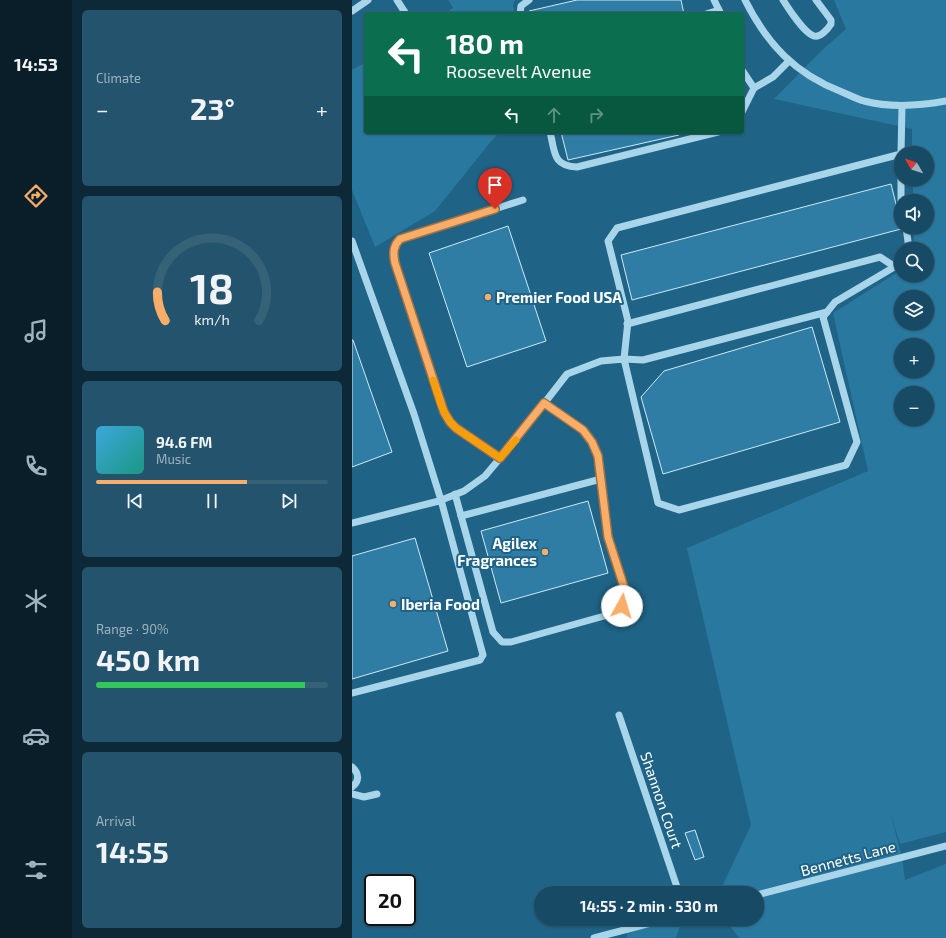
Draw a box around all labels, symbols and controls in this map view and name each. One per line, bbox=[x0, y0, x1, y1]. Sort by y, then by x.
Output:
text: 180 m bbox=[446, 26, 524, 60]
icon: left bbox=[380, 28, 432, 80]
text: 14:53 bbox=[14, 53, 58, 75]
text: Roosevelt Avenue bbox=[446, 60, 591, 82]
text: Climate bbox=[96, 70, 141, 86]
text: 23° bbox=[190, 90, 235, 126]
text: − bbox=[96, 96, 109, 122]
text: + bbox=[316, 96, 328, 122]
icon: left bbox=[501, 104, 523, 126]
icon: ahead bbox=[543, 104, 565, 126]
icon: right bbox=[585, 104, 607, 126]
north arrow bbox=[894, 146, 934, 186]
map controls bbox=[894, 146, 934, 426]
pin bbox=[478, 168, 512, 209]
icon: arrive bbox=[484, 174, 506, 196]
icon: directions bbox=[22, 182, 50, 210]
button: sound bbox=[894, 194, 934, 234]
button: search bbox=[894, 242, 934, 282]
text: 18 bbox=[190, 262, 234, 312]
place label: Premier Food USA bbox=[496, 288, 622, 306]
button: layers bbox=[894, 290, 934, 330]
marker: Premier Food USA bbox=[483, 292, 493, 302]
text: km/h bbox=[194, 311, 230, 328]
icon: music bbox=[22, 317, 50, 345]
button: + bbox=[894, 338, 934, 378]
button: − bbox=[894, 386, 934, 426]
text: 94.6 FM bbox=[156, 433, 212, 451]
text: Music bbox=[156, 451, 191, 467]
icon: phone bbox=[22, 452, 50, 480]
icon: previous bbox=[124, 490, 146, 512]
icon: pause bbox=[201, 490, 223, 512]
icon: next bbox=[278, 490, 300, 512]
place label: Agilex Fragrances bbox=[457, 534, 537, 569]
marker: Agilex Fragrances bbox=[540, 547, 550, 557]
position arrow bbox=[601, 585, 643, 627]
icon: climate bbox=[22, 587, 50, 615]
place label: Iberia Food bbox=[401, 595, 480, 613]
marker: Iberia Food bbox=[388, 599, 398, 609]
text: Range · 90% bbox=[96, 621, 169, 637]
text: 450 km bbox=[96, 641, 200, 677]
icon: car bbox=[22, 722, 50, 750]
street label: Shannon Court bbox=[637, 749, 687, 851]
text: Arrival bbox=[96, 813, 136, 829]
text: 14:55 bbox=[96, 833, 169, 869]
street label: Bennetts Lane bbox=[798, 837, 898, 879]
icon: filters bbox=[22, 856, 50, 884]
speed limit sign: 20 bbox=[364, 874, 416, 926]
text: 14:55 · 2 min · 530 m bbox=[580, 897, 718, 915]

